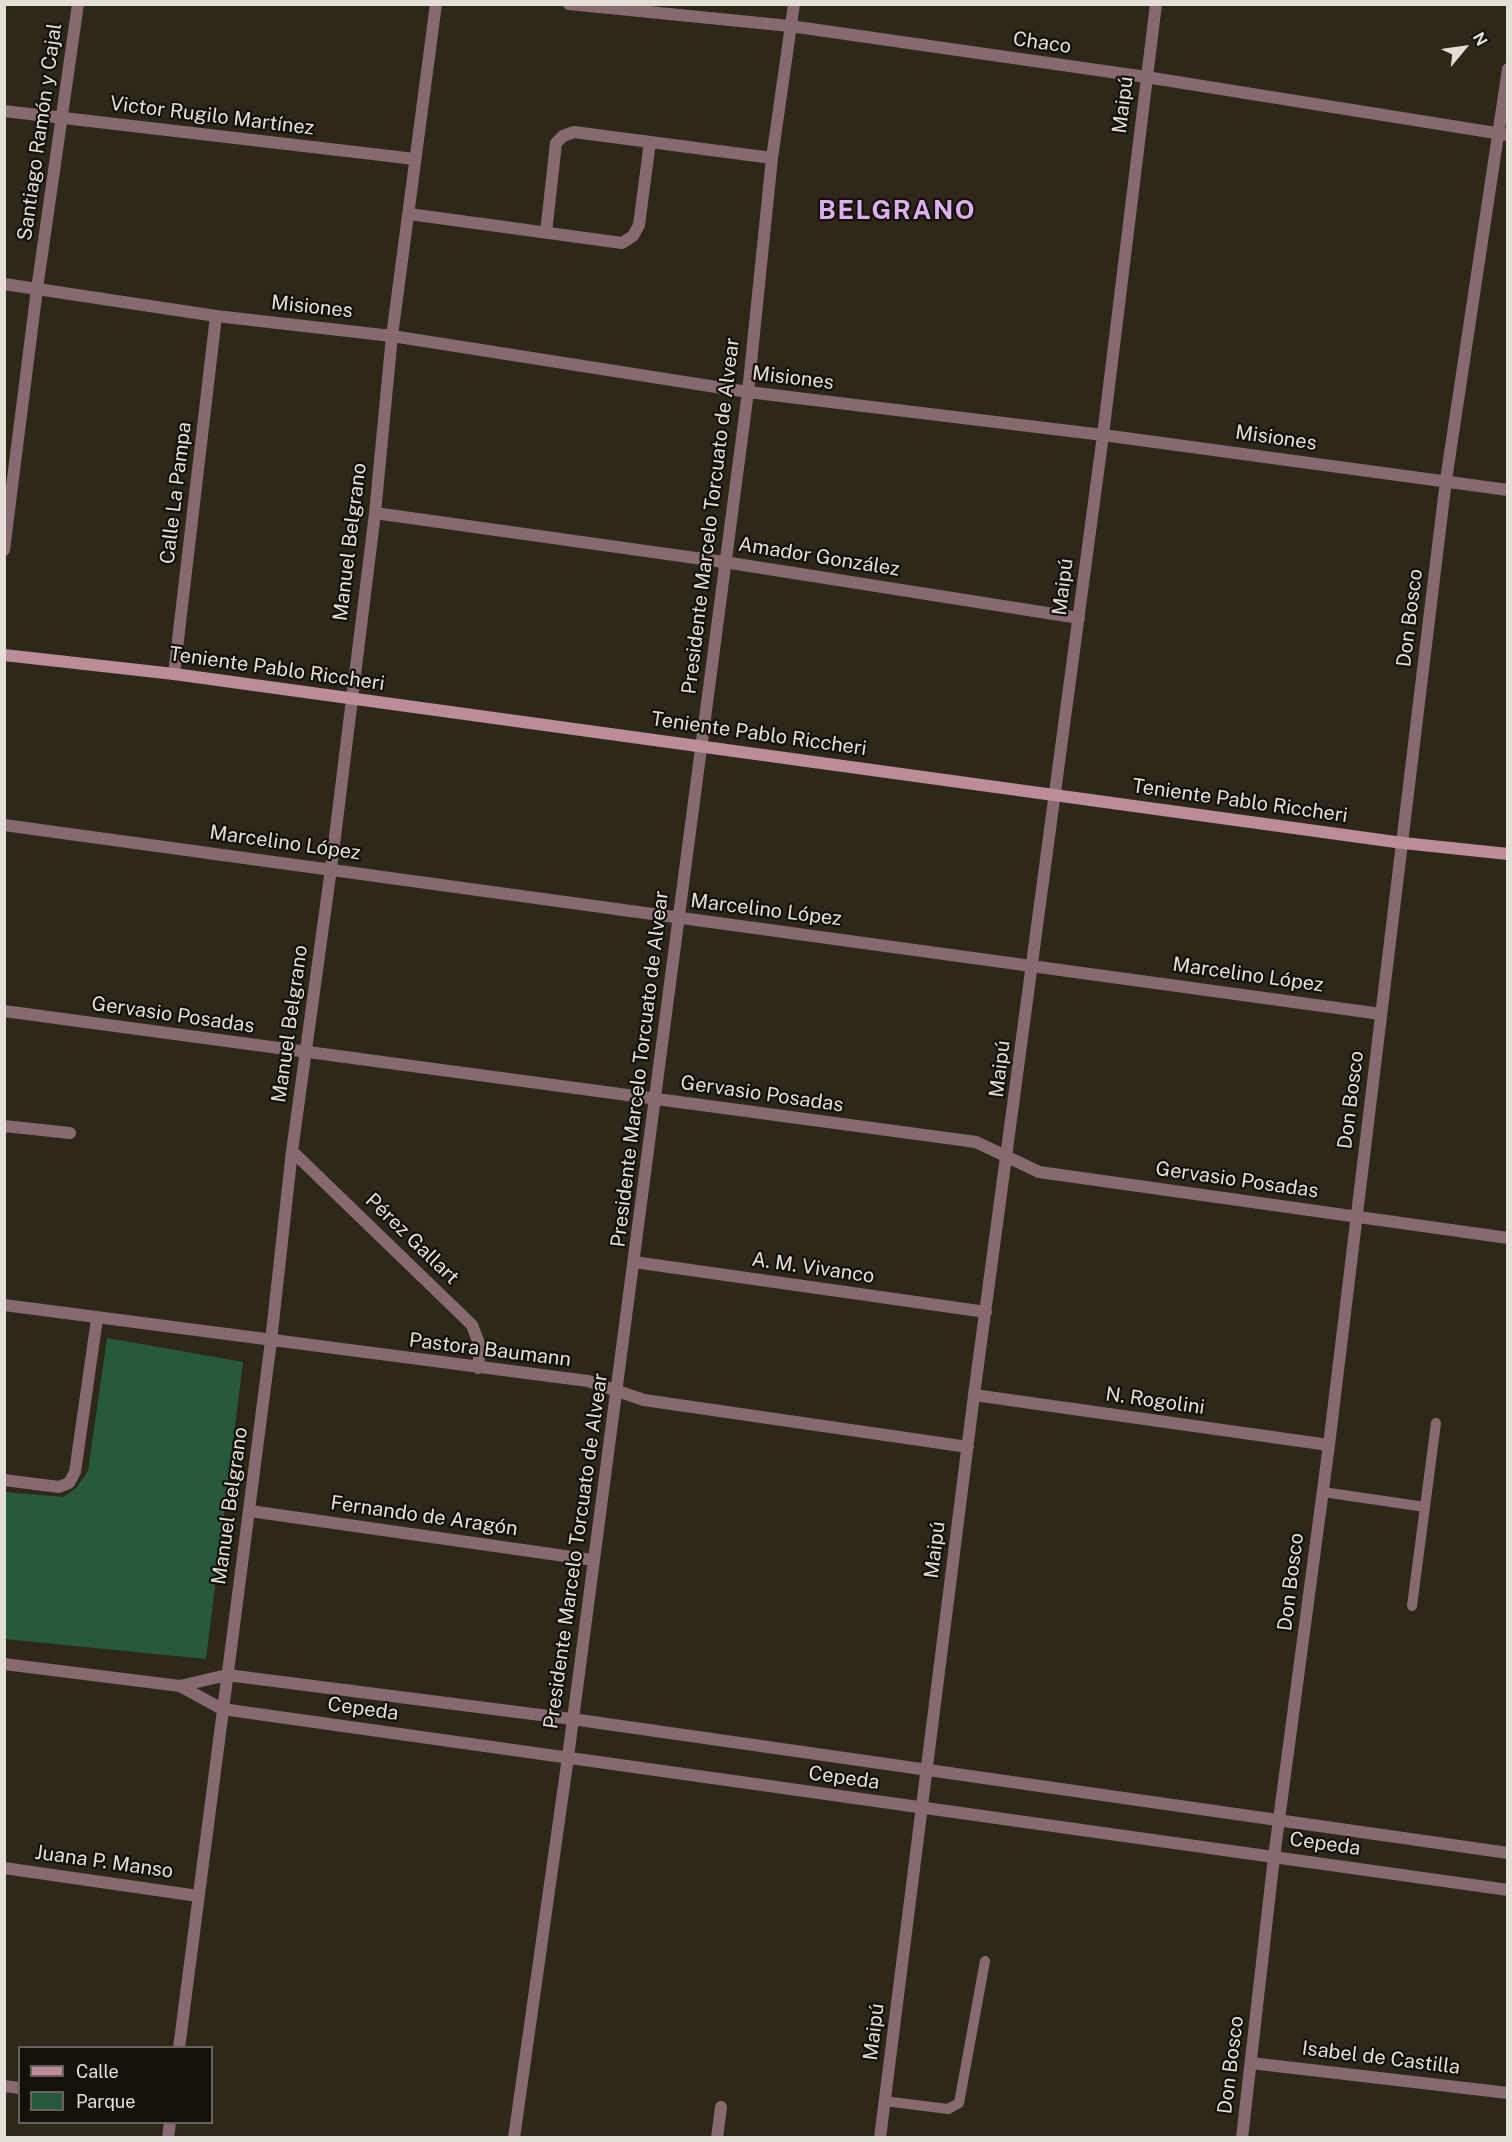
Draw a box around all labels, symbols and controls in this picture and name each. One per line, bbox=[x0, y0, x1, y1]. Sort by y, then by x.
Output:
north arrow bbox=[1434, 18, 1494, 78]
street label: Santiago Ramón y Cajal bbox=[13, 22, 67, 242]
street label: Chaco bbox=[1011, 27, 1073, 59]
text: N bbox=[1469, 29, 1492, 49]
street label: Maipú bbox=[1108, 75, 1138, 135]
street label: Victor Rugilo Martínez bbox=[108, 92, 316, 140]
district label: BELGRANO bbox=[818, 195, 976, 227]
street label: Misiones bbox=[270, 291, 354, 323]
street label: Presidente Marcelo Torcuato de Alvear bbox=[677, 336, 745, 696]
street label: Misiones bbox=[751, 361, 835, 395]
street label: Misiones bbox=[1234, 420, 1318, 456]
street label: Calle La Pampa bbox=[155, 421, 197, 565]
street label: Manuel Belgrano bbox=[328, 462, 372, 622]
street label: Amador González bbox=[737, 532, 901, 582]
street label: Maipú bbox=[1048, 557, 1078, 617]
street label: Don Bosco bbox=[1392, 568, 1428, 668]
street label: Teniente Pablo Riccheri bbox=[168, 642, 386, 696]
street label: Teniente Pablo Riccheri bbox=[650, 707, 868, 761]
street label: Teniente Pablo Riccheri bbox=[1131, 774, 1349, 828]
street label: Marcelino López bbox=[208, 821, 362, 865]
street label: Presidente Marcelo Torcuato de Alvear bbox=[606, 889, 674, 1249]
street label: Marcelino López bbox=[689, 889, 843, 931]
street label: Manuel Belgrano bbox=[267, 944, 313, 1104]
street label: Marcelino López bbox=[1171, 953, 1325, 997]
street label: Gervasio Posadas bbox=[90, 992, 256, 1038]
street label: Maipú bbox=[985, 1039, 1015, 1099]
street label: Don Bosco bbox=[1333, 1050, 1369, 1150]
street label: Gervasio Posadas bbox=[679, 1071, 845, 1117]
street label: Gervasio Posadas bbox=[1154, 1157, 1320, 1203]
street label: Pérez Gallart bbox=[360, 1188, 464, 1290]
street label: A. M. Vivanco bbox=[750, 1248, 876, 1288]
street label: Pastora Baumann bbox=[408, 1328, 572, 1372]
street label: Presidente Marcelo Torcuato de Alvear bbox=[539, 1371, 613, 1731]
street label: N. Rogolini bbox=[1104, 1382, 1206, 1420]
street label: Manuel Belgrano bbox=[207, 1426, 253, 1586]
street label: Fernando de Aragón bbox=[329, 1491, 519, 1541]
street label: Maipú bbox=[920, 1520, 950, 1580]
street label: Don Bosco bbox=[1273, 1532, 1309, 1632]
street label: Cepeda bbox=[326, 1692, 400, 1726]
street label: Cepeda bbox=[807, 1761, 881, 1795]
street label: Cepeda bbox=[1288, 1827, 1362, 1861]
street label: Juana P. Manso bbox=[33, 1840, 175, 1884]
street label: Maipú bbox=[859, 2002, 889, 2062]
street label: Don Bosco bbox=[1213, 2015, 1249, 2115]
street label: Isabel de Castilla bbox=[1300, 2036, 1462, 2080]
legend bbox=[18, 2046, 213, 2124]
text: Calle bbox=[76, 2061, 119, 2082]
text: Parque bbox=[76, 2091, 136, 2112]

